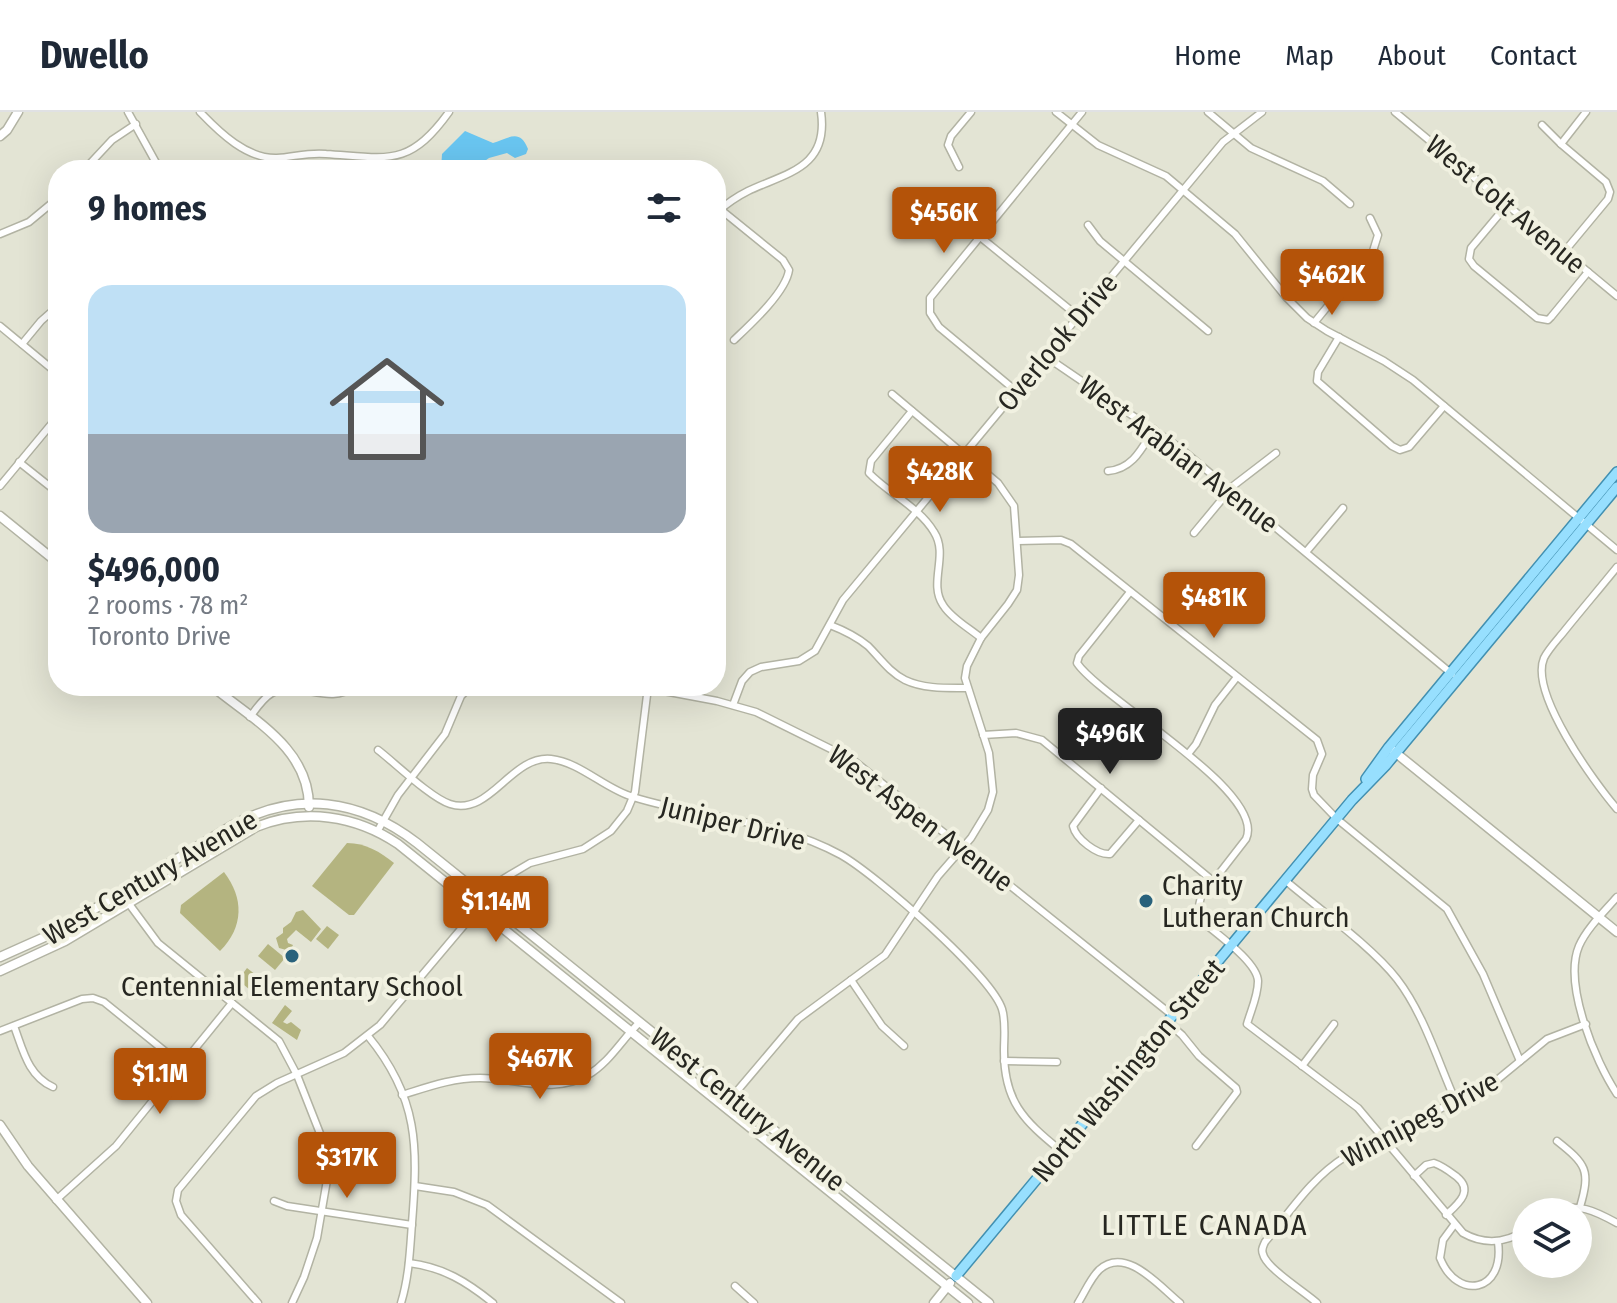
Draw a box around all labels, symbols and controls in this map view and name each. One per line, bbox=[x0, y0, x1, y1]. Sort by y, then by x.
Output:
text: Dwello bbox=[40, 32, 149, 78]
text: Home bbox=[1174, 39, 1241, 72]
text: Map bbox=[1285, 39, 1334, 72]
text: About bbox=[1378, 39, 1446, 72]
text: Contact bbox=[1490, 39, 1577, 72]
street label: West Colt Avenue bbox=[1419, 128, 1592, 281]
icon: filters bbox=[642, 186, 686, 230]
pin: $456K bbox=[888, 187, 1000, 255]
text: 9 homes bbox=[88, 188, 207, 229]
text: $456K bbox=[910, 197, 978, 228]
pin: $462K bbox=[1276, 249, 1388, 317]
text: $462K bbox=[1299, 259, 1365, 290]
street label: Overlook Drive bbox=[990, 267, 1124, 418]
icon: home bbox=[315, 337, 459, 481]
street label: West Arabian Avenue bbox=[1073, 369, 1285, 540]
pin: $428K bbox=[884, 446, 996, 514]
text: $428K bbox=[907, 456, 973, 487]
text: $496,000 bbox=[88, 549, 220, 590]
pin: $481K bbox=[1158, 572, 1270, 640]
text: $481K bbox=[1181, 582, 1247, 613]
text: 2 rooms · 78 m² bbox=[88, 590, 249, 621]
text: Toronto Drive bbox=[88, 621, 231, 652]
pin: $496K bbox=[1054, 708, 1166, 776]
text: $496K bbox=[1076, 718, 1144, 749]
street label: West Aspen Avenue bbox=[822, 738, 1020, 899]
street label: Juniper Drive bbox=[657, 790, 809, 857]
street label: West Century Avenue bbox=[38, 803, 263, 952]
place label: Charity Lutheran Church bbox=[1162, 869, 1349, 934]
pin: $1.14M bbox=[431, 876, 561, 944]
text: $1.14M bbox=[461, 886, 531, 917]
marker: Charity Lutheran Church bbox=[1137, 892, 1155, 910]
marker: Centennial Elementary School bbox=[283, 947, 301, 965]
street label: North Washington Street bbox=[1025, 951, 1232, 1189]
place label: Centennial Elementary School bbox=[121, 970, 463, 1003]
street label: West Century Avenue bbox=[644, 1021, 852, 1198]
pin: $467K bbox=[484, 1033, 596, 1101]
text: $467K bbox=[507, 1043, 573, 1074]
pin: $1.1M bbox=[104, 1048, 216, 1116]
text: $1.1M bbox=[132, 1058, 188, 1089]
street label: Winnipeg Drive bbox=[1336, 1064, 1504, 1174]
pin: $317K bbox=[291, 1132, 403, 1200]
text: $317K bbox=[316, 1142, 378, 1173]
map controls bbox=[1512, 1198, 1592, 1278]
button: layers bbox=[1512, 1198, 1592, 1278]
district label: LITTLE CANADA bbox=[1101, 1207, 1309, 1243]

